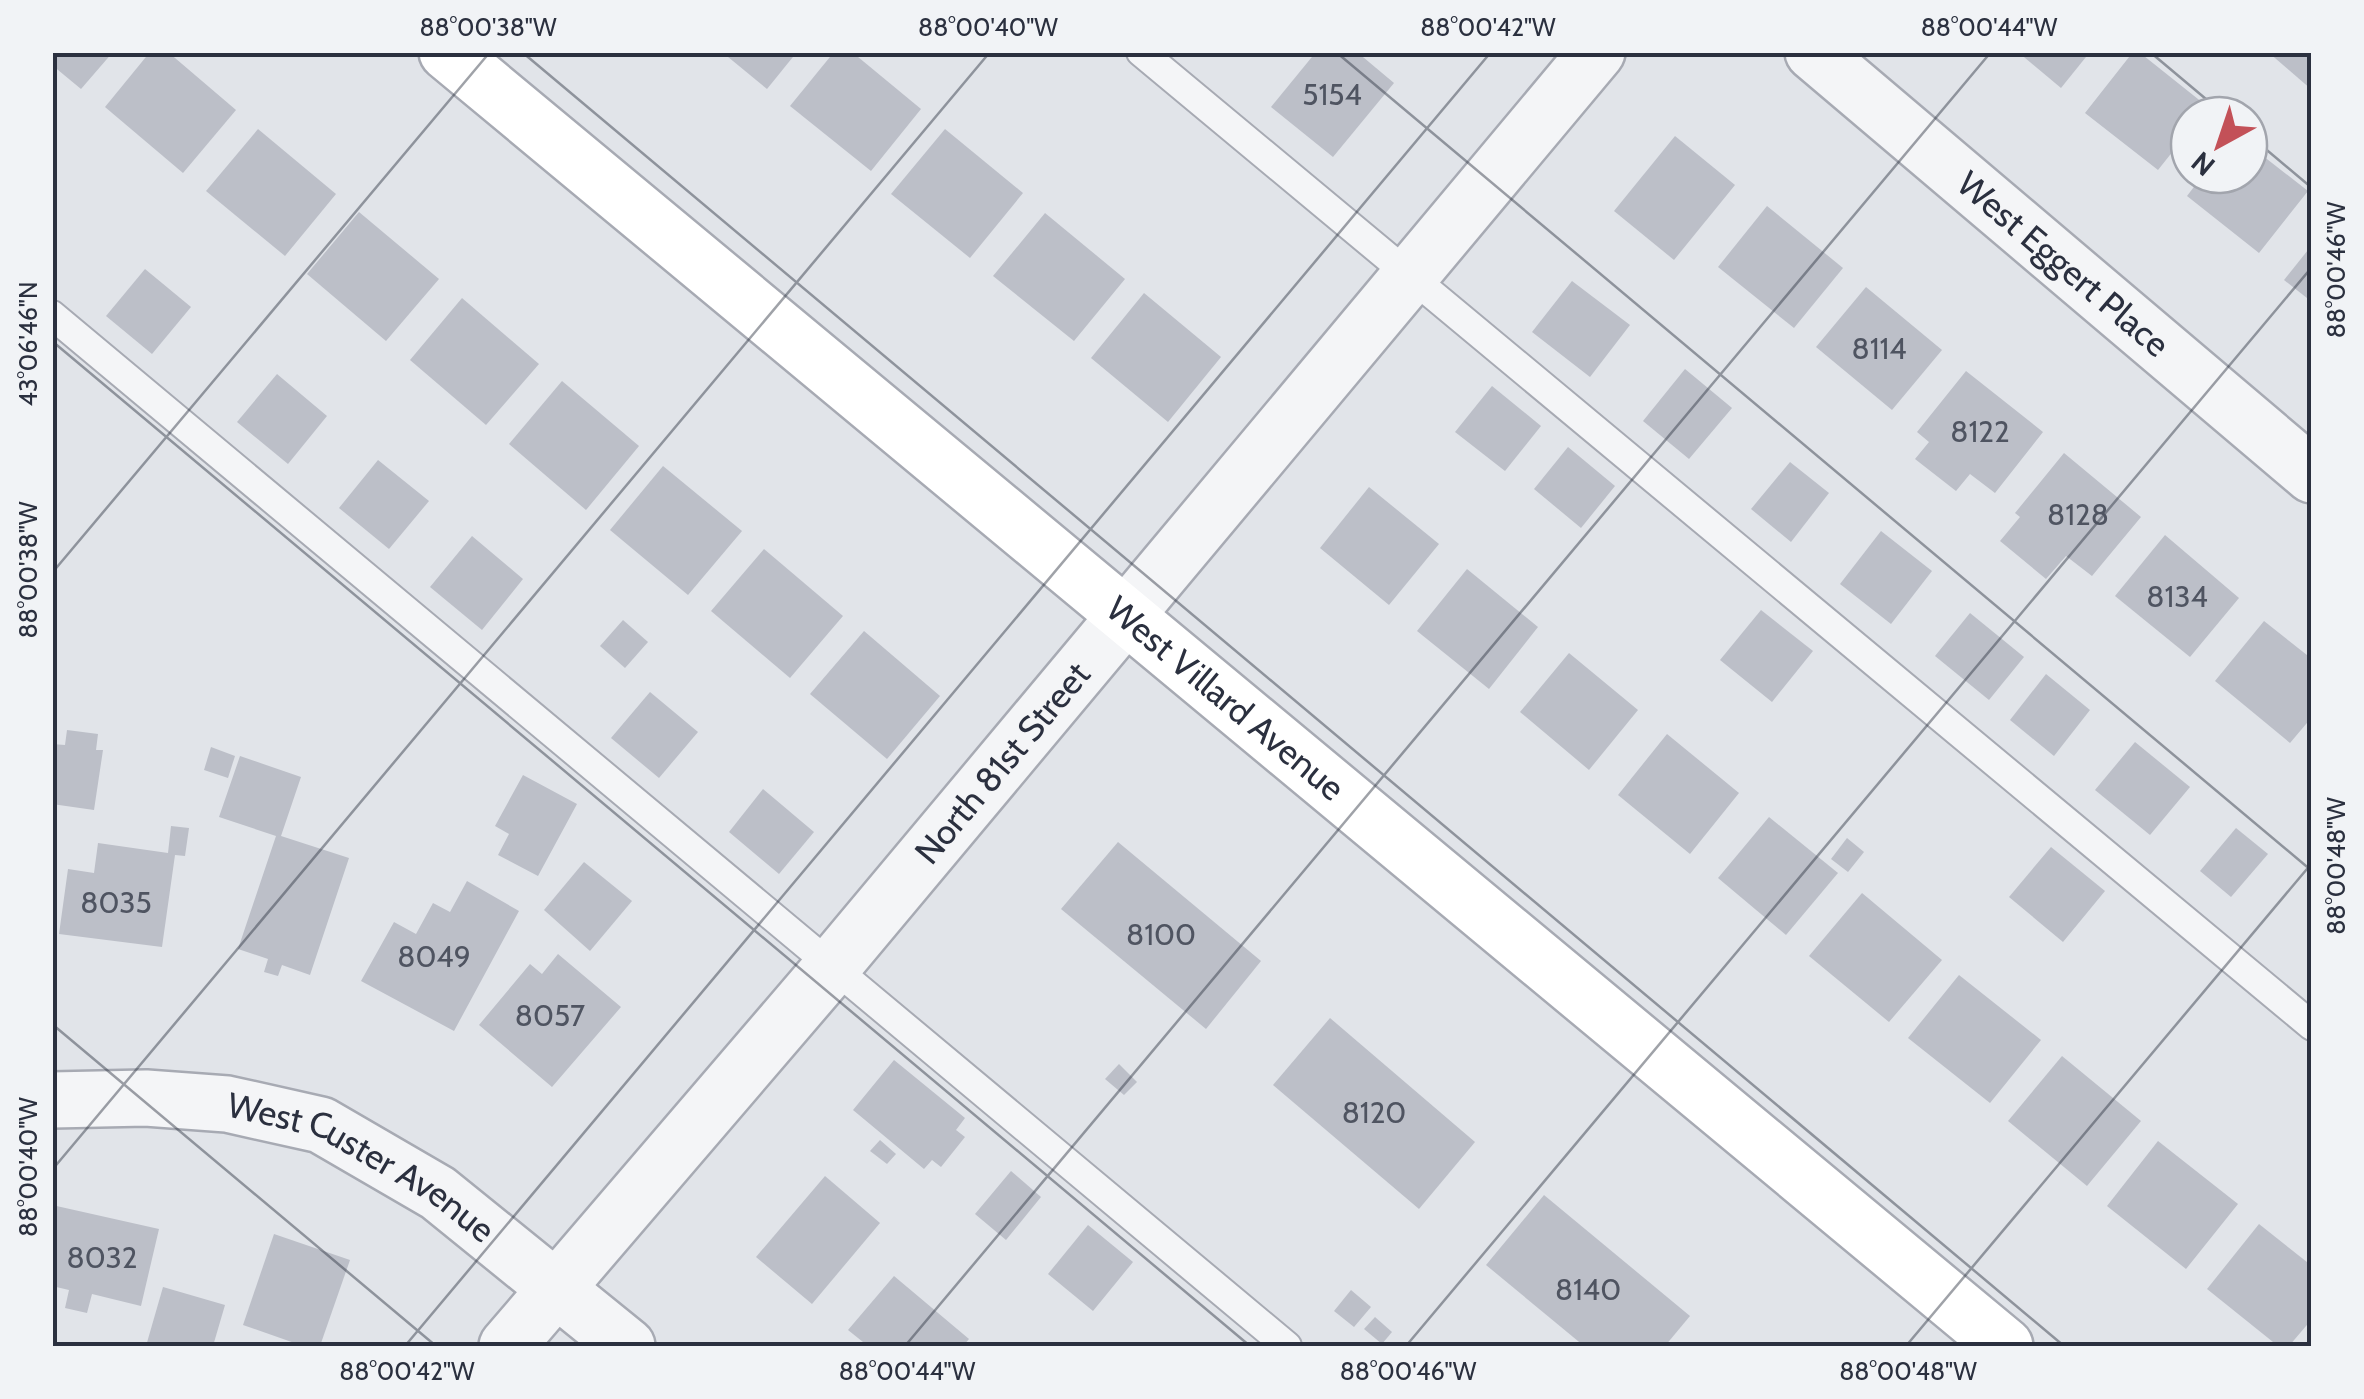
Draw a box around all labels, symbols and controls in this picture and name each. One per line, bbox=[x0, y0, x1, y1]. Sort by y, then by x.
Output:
text: 88°00'38"W bbox=[419, 12, 557, 42]
text: 88°00'40"W bbox=[918, 12, 1058, 42]
text: 88°00'42"W bbox=[1420, 12, 1556, 42]
text: 88°00'44"W bbox=[1921, 12, 2058, 42]
house number: 5154 bbox=[1302, 76, 1362, 113]
north arrow bbox=[2169, 95, 2269, 195]
text: N bbox=[2184, 145, 2221, 184]
street label: West Eggert Place bbox=[1949, 162, 2178, 366]
text: 88°00'46"W bbox=[2321, 201, 2351, 338]
text: 43°06'46"N bbox=[13, 281, 43, 407]
house number: 8114 bbox=[1851, 330, 1907, 367]
house number: 8122 bbox=[1950, 413, 2010, 450]
house number: 8128 bbox=[2047, 496, 2109, 533]
text: 88°00'38"W bbox=[13, 501, 43, 639]
house number: 8134 bbox=[2146, 578, 2208, 615]
street label: West Villard Avenue bbox=[1098, 587, 1354, 809]
street label: North 81st Street bbox=[905, 653, 1099, 872]
text: 88°00'48"W bbox=[2321, 797, 2351, 935]
house number: 8035 bbox=[80, 884, 152, 921]
house number: 8100 bbox=[1126, 916, 1196, 953]
house number: 8049 bbox=[397, 938, 471, 975]
house number: 8057 bbox=[515, 997, 585, 1034]
street label: West Custer Avenue bbox=[224, 1083, 504, 1251]
house number: 8120 bbox=[1342, 1094, 1406, 1131]
text: 88°00'40"W bbox=[13, 1097, 43, 1237]
house number: 8032 bbox=[66, 1239, 138, 1276]
house number: 8140 bbox=[1555, 1271, 1621, 1308]
text: 88°00'42"W bbox=[339, 1356, 475, 1386]
text: 88°00'44"W bbox=[839, 1356, 976, 1386]
text: 88°00'46"W bbox=[1340, 1356, 1477, 1386]
text: 88°00'48"W bbox=[1839, 1356, 1977, 1386]

